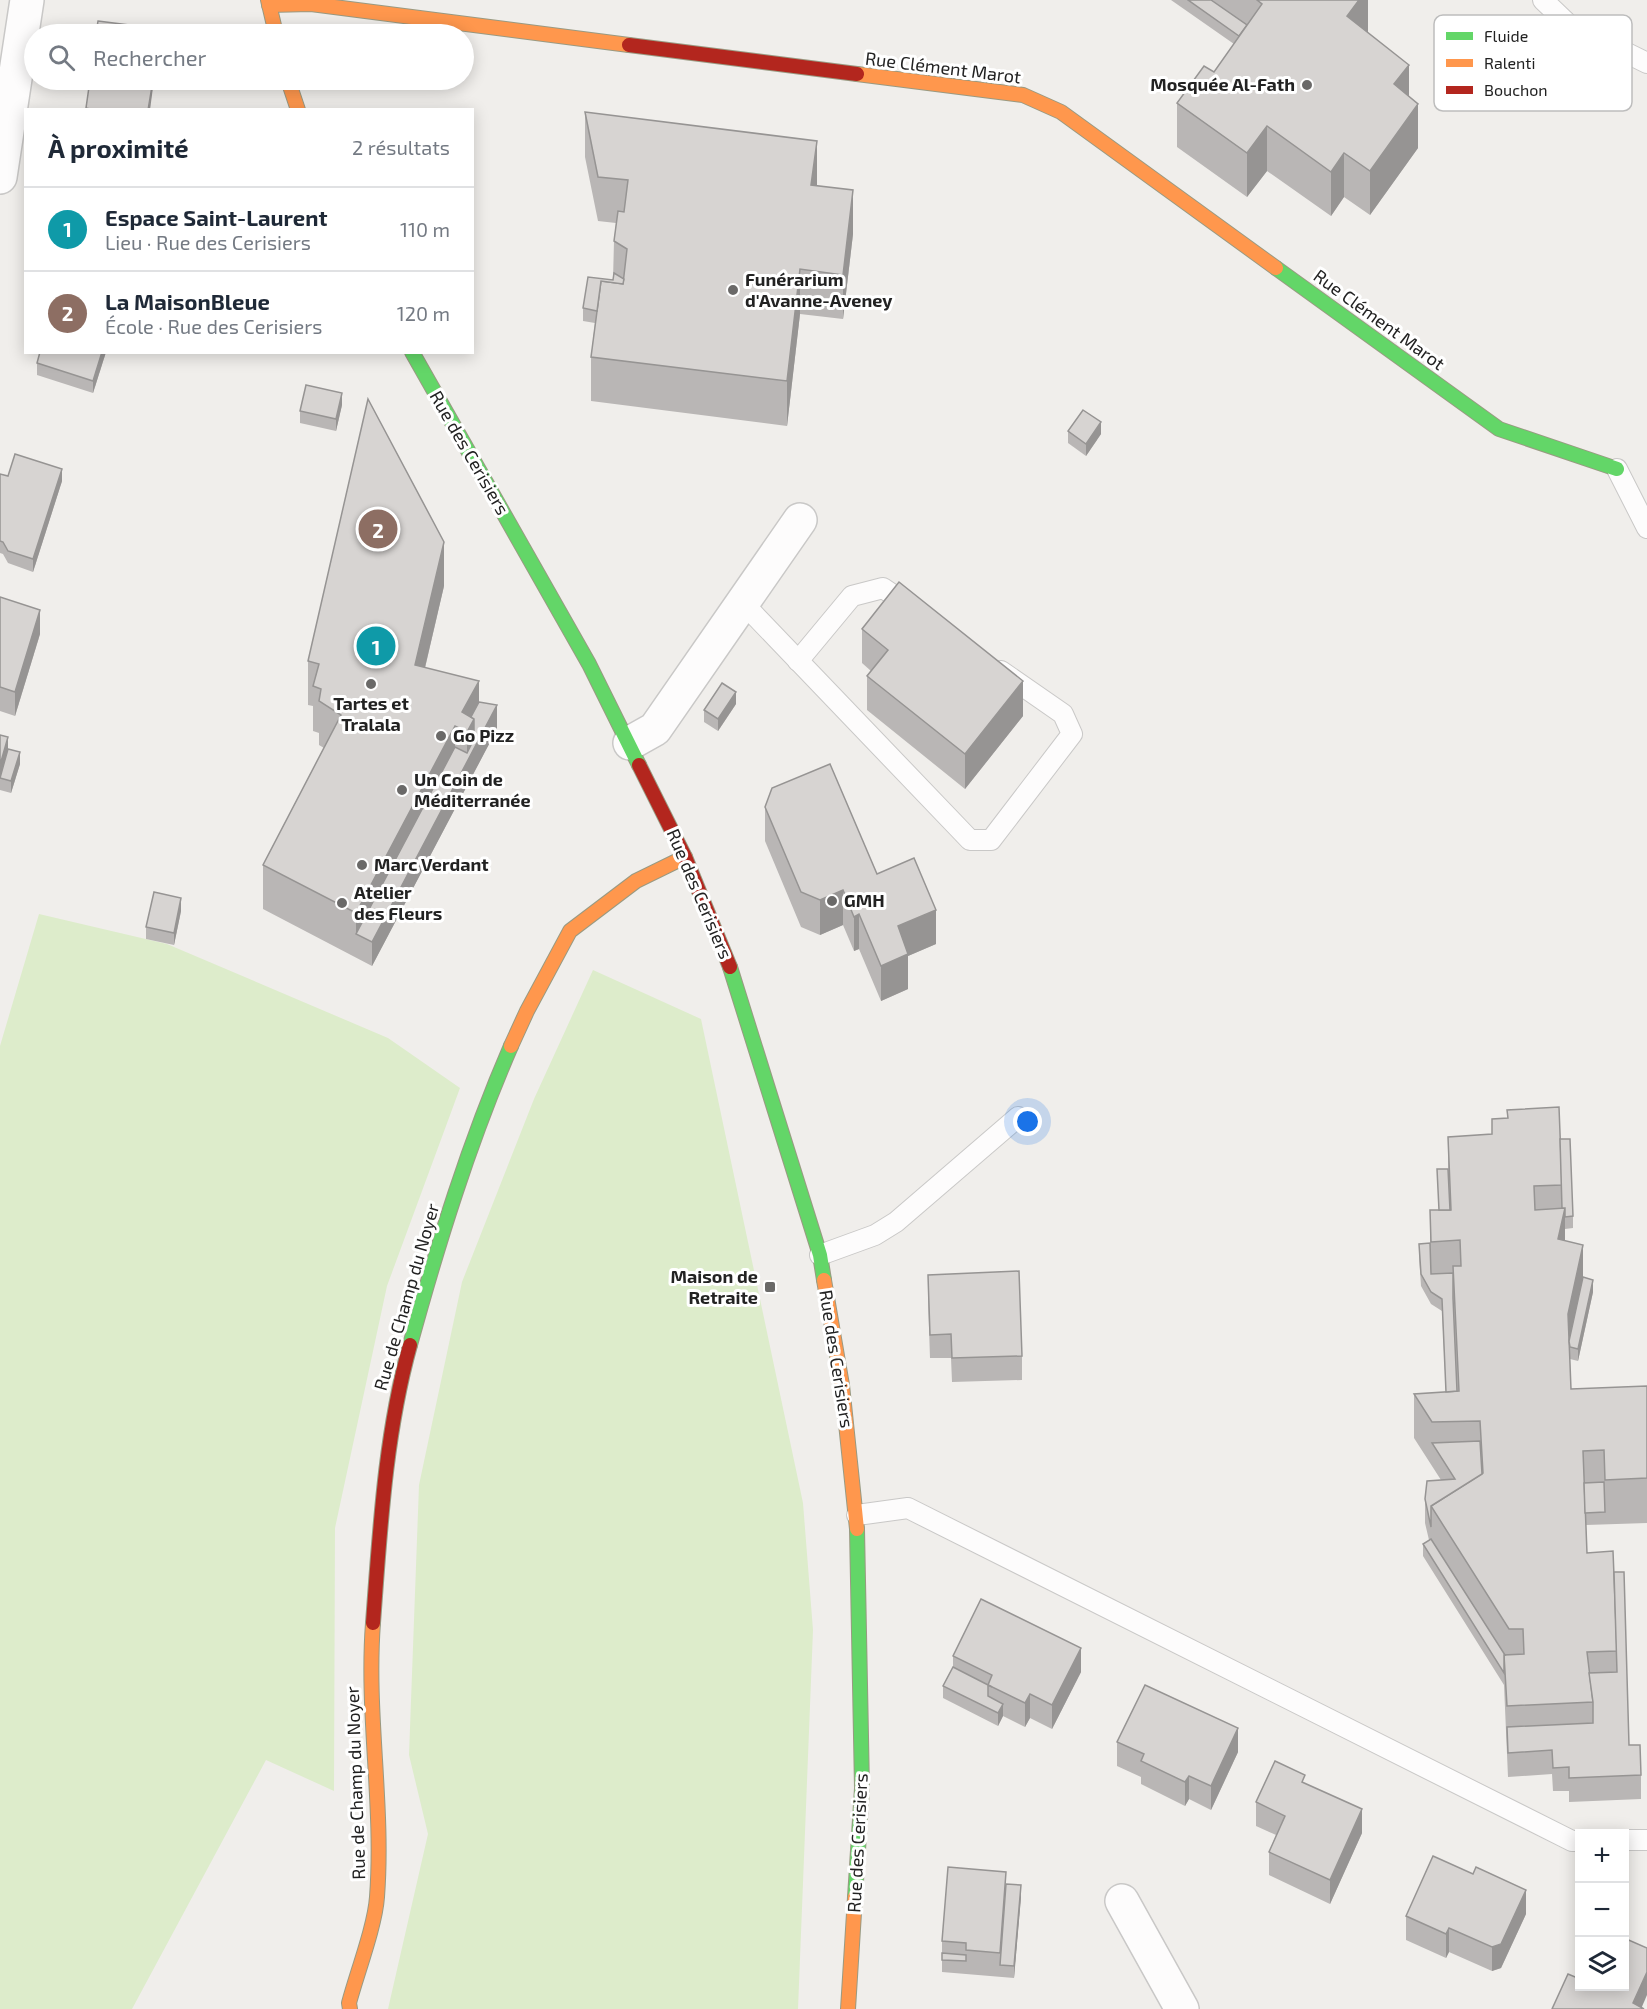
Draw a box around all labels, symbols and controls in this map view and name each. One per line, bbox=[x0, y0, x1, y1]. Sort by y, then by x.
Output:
legend bbox=[1434, 15, 1632, 111]
search box bbox=[24, 24, 474, 90]
text: Fluide bbox=[1484, 26, 1528, 45]
icon: search bbox=[45, 41, 78, 74]
text: Rechercher bbox=[93, 44, 206, 70]
street label: Rue Clément Marot bbox=[864, 47, 1022, 87]
text: Ralenti bbox=[1484, 53, 1535, 72]
place label: Mosquée Al-Fath bbox=[1150, 73, 1295, 95]
marker: Mosquée Al-Fath bbox=[1300, 78, 1314, 92]
text: Bouchon bbox=[1484, 80, 1548, 99]
text: À proximité bbox=[48, 132, 189, 163]
text: 2 résultats bbox=[352, 135, 450, 159]
text: Espace Saint-Laurent bbox=[105, 204, 327, 230]
text: 1 bbox=[63, 217, 72, 241]
text: 110 m bbox=[400, 217, 450, 241]
text: Lieu · Rue des Cerisiers bbox=[105, 230, 311, 254]
street label: Rue Clément Marot bbox=[1310, 264, 1450, 374]
place label: Funérarium d'Avanne-Aveney bbox=[745, 268, 893, 311]
marker: Funérarium d'Avanne-Aveney bbox=[726, 283, 740, 297]
text: La MaisonBleue bbox=[105, 288, 270, 314]
text: 2 bbox=[62, 301, 73, 325]
text: 120 m bbox=[397, 301, 450, 325]
text: École · Rue des Cerisiers bbox=[105, 314, 322, 338]
street label: Rue des Cerisiers bbox=[425, 387, 514, 518]
pin: 2 bbox=[358, 506, 398, 552]
pin: 1 bbox=[356, 624, 395, 668]
marker: Tartes et Tralala bbox=[364, 677, 378, 691]
place label: Tartes et Tralala bbox=[333, 692, 409, 735]
place label: Go Pizz bbox=[453, 724, 514, 746]
marker: Go Pizz bbox=[434, 729, 448, 743]
place label: Un Coin de Méditerranée bbox=[414, 768, 531, 811]
marker: Un Coin de Méditerranée bbox=[395, 783, 409, 797]
street label: Rue des Cerisiers bbox=[663, 825, 737, 962]
place label: Marc Verdant bbox=[374, 853, 489, 875]
marker: Marc Verdant bbox=[355, 858, 369, 872]
place label: Atelier des Fleurs bbox=[354, 881, 442, 924]
place label: GMH bbox=[844, 889, 885, 911]
marker: GMH bbox=[825, 894, 839, 908]
marker: Atelier des Fleurs bbox=[335, 896, 349, 910]
your location bbox=[1013, 1107, 1042, 1136]
street label: Rue de Champ du Noyer bbox=[369, 1201, 443, 1393]
place label: Maison de Retraite bbox=[671, 1265, 758, 1308]
marker: Maison de Retraite bbox=[763, 1280, 777, 1294]
street label: Rue des Cerisiers bbox=[815, 1288, 859, 1429]
street label: Rue de Champ du Noyer bbox=[341, 1686, 369, 1880]
street label: Rue des Cerisiers bbox=[842, 1773, 872, 1913]
map controls bbox=[1575, 1829, 1629, 1991]
button: + bbox=[1575, 1829, 1629, 1883]
button: − bbox=[1575, 1883, 1629, 1937]
button: layers bbox=[1575, 1937, 1629, 1991]

